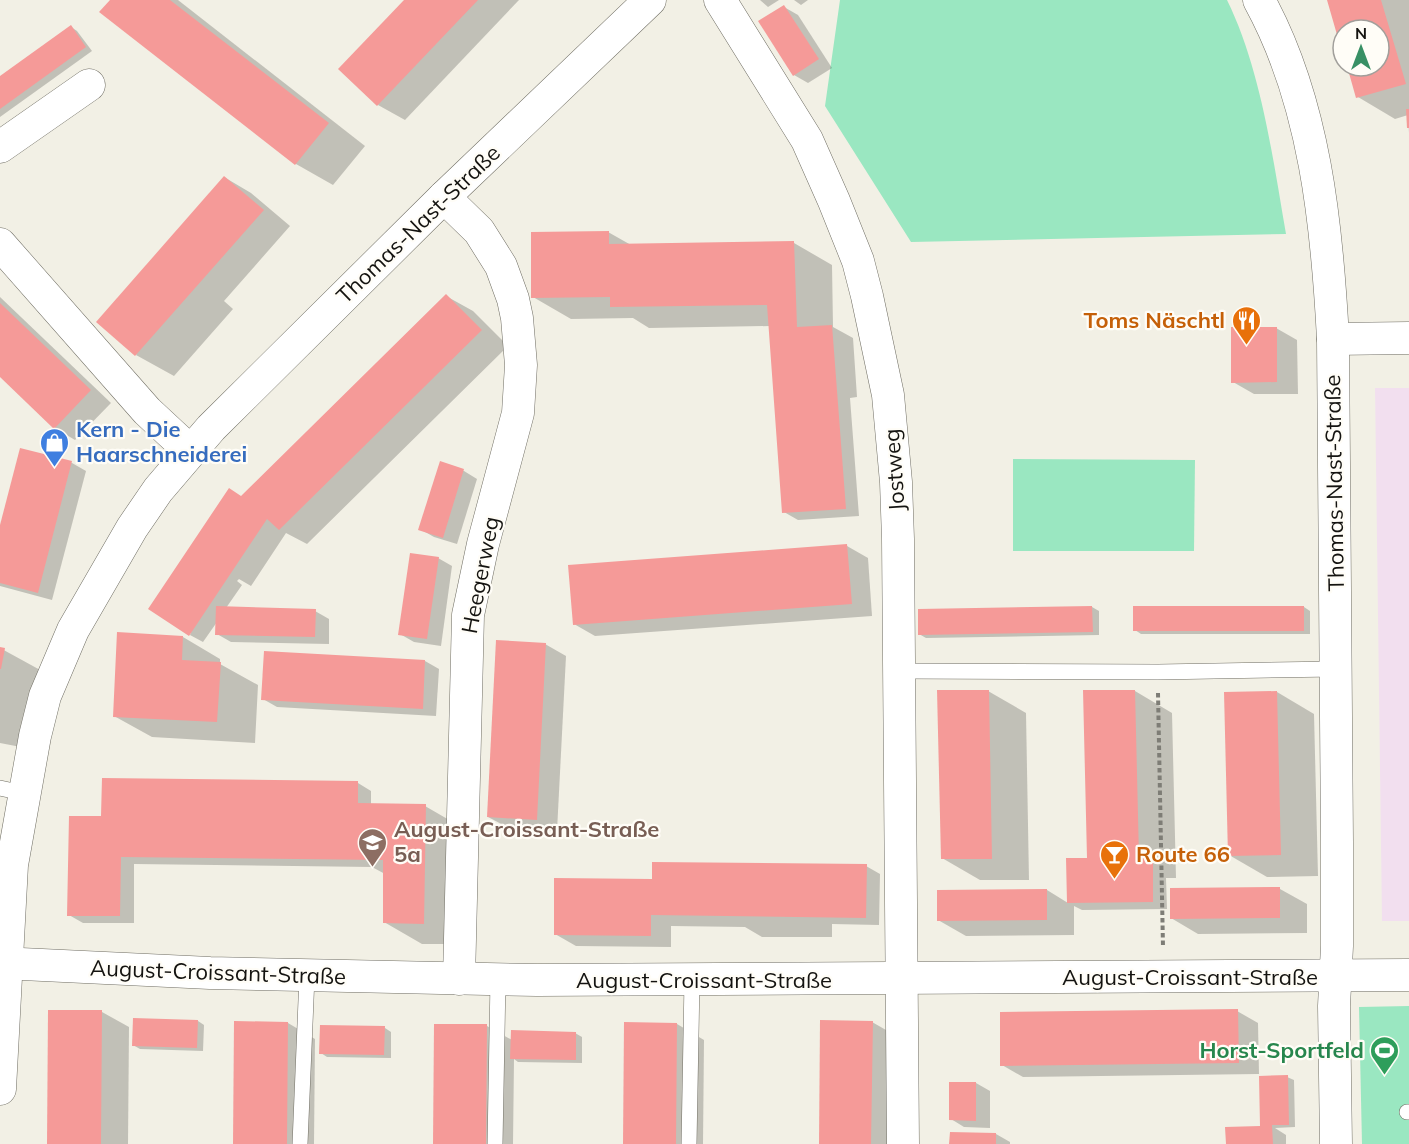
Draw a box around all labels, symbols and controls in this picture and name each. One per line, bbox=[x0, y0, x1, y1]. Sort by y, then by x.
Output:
north arrow bbox=[1331, 18, 1391, 78]
text: N bbox=[1355, 23, 1367, 43]
street label: Thomas-Nast-Straße bbox=[330, 139, 506, 309]
restaurant icon: Toms Näschtl bbox=[1230, 304, 1262, 346]
place label: Toms Näschtl bbox=[1084, 306, 1225, 334]
street label: Thomas-Nast-Straße bbox=[1318, 374, 1350, 592]
place label: Kern - Die Haarschneiderei bbox=[76, 415, 247, 468]
shop icon: Kern - Die Haarschneiderei bbox=[39, 426, 71, 468]
street label: Jostweg bbox=[877, 428, 911, 512]
street label: Heegerweg bbox=[455, 514, 505, 636]
place label: August-Croissant-Straße 5a bbox=[394, 815, 659, 868]
school or university icon: August-Croissant-Straße 5a bbox=[357, 826, 389, 868]
bar icon: Route 66 bbox=[1099, 838, 1131, 880]
place label: Route 66 bbox=[1136, 840, 1230, 868]
street label: August-Croissant-Straße bbox=[90, 954, 346, 990]
street label: August-Croissant-Straße bbox=[1062, 963, 1318, 991]
street label: August-Croissant-Straße bbox=[576, 966, 832, 994]
sports icon: Horst-Sportfeld bbox=[1369, 1034, 1401, 1076]
place label: Horst-Sportfeld bbox=[1199, 1036, 1364, 1064]

